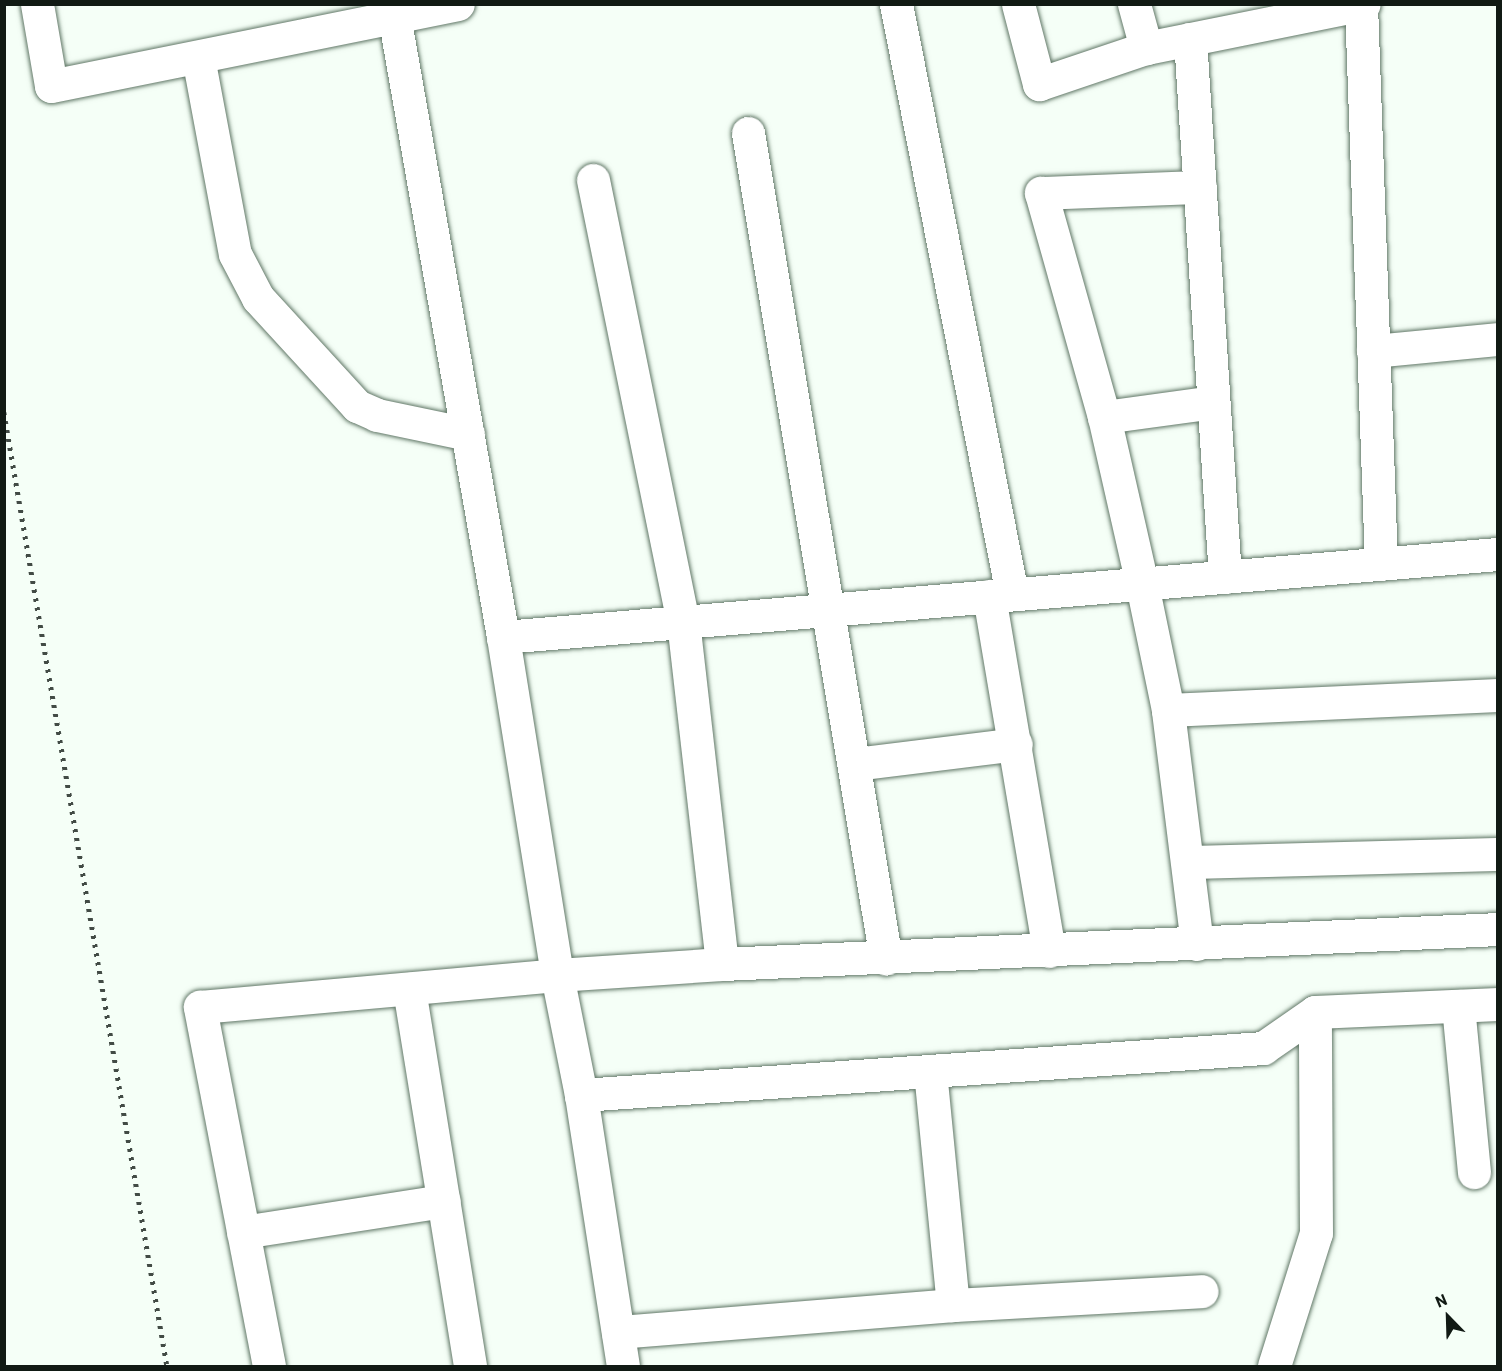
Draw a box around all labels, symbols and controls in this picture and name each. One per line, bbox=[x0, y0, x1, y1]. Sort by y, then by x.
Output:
north arrow bbox=[1418, 1287, 1478, 1347]
text: N bbox=[1432, 1289, 1449, 1311]

